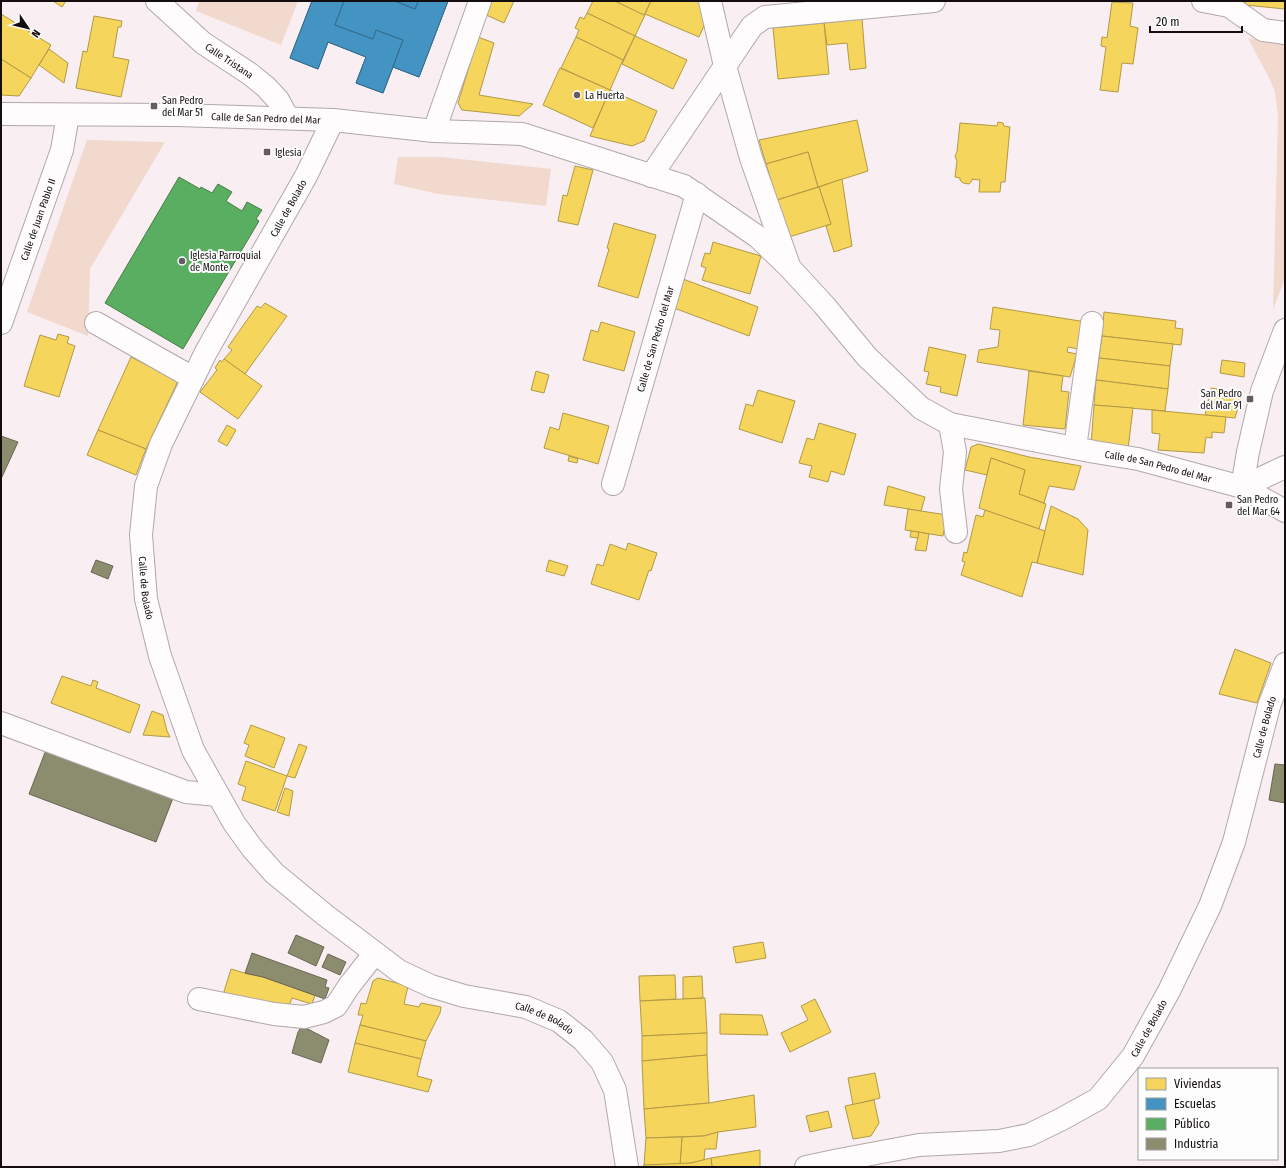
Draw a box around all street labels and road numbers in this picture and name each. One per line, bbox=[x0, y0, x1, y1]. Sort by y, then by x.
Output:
street label: Calle Tristana bbox=[203, 41, 256, 81]
street label: Calle de San Pedro del Mar bbox=[211, 111, 321, 127]
street label: Calle de Juan Pablo II bbox=[19, 177, 58, 262]
street label: Calle de Bolado bbox=[268, 178, 310, 239]
street label: Calle de San Pedro del Mar bbox=[635, 284, 677, 394]
street label: Calle de San Pedro del Mar bbox=[1104, 449, 1213, 486]
street label: Calle de Bolado bbox=[136, 556, 156, 621]
street label: Calle de Bolado bbox=[1251, 695, 1279, 760]
street label: Calle de Bolado bbox=[1129, 998, 1170, 1059]
street label: Calle de Bolado bbox=[514, 1000, 576, 1037]

